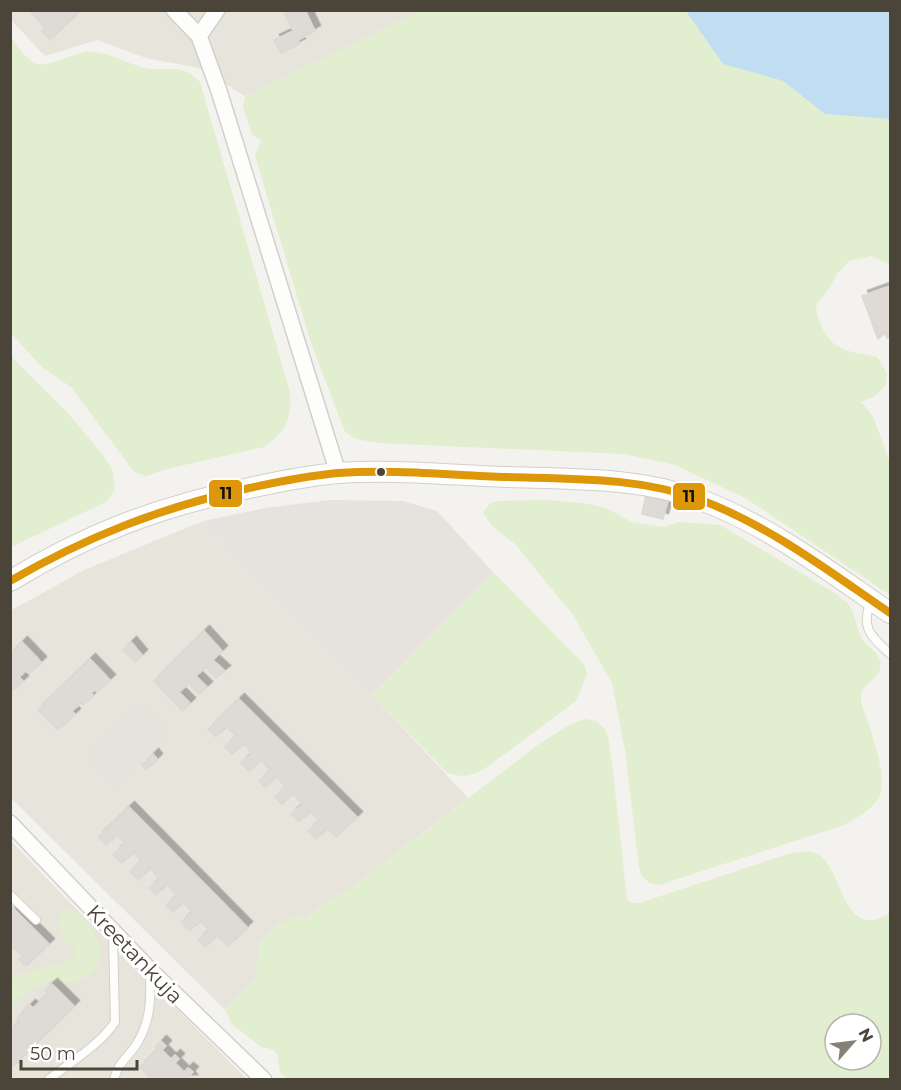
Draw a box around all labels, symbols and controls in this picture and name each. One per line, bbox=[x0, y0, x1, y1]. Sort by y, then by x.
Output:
unlabelled marker bbox=[375, 466, 387, 478]
line badge: 11 bbox=[208, 479, 243, 508]
line badge: 11 bbox=[672, 482, 706, 511]
text: 11 bbox=[220, 484, 232, 503]
text: 11 bbox=[683, 487, 695, 506]
street label: Kreetankuja bbox=[82, 899, 188, 1009]
north arrow bbox=[823, 1012, 883, 1072]
text: N bbox=[854, 1025, 877, 1045]
scale bar bbox=[21, 1033, 136, 1071]
text: 50 m bbox=[30, 1043, 76, 1065]

